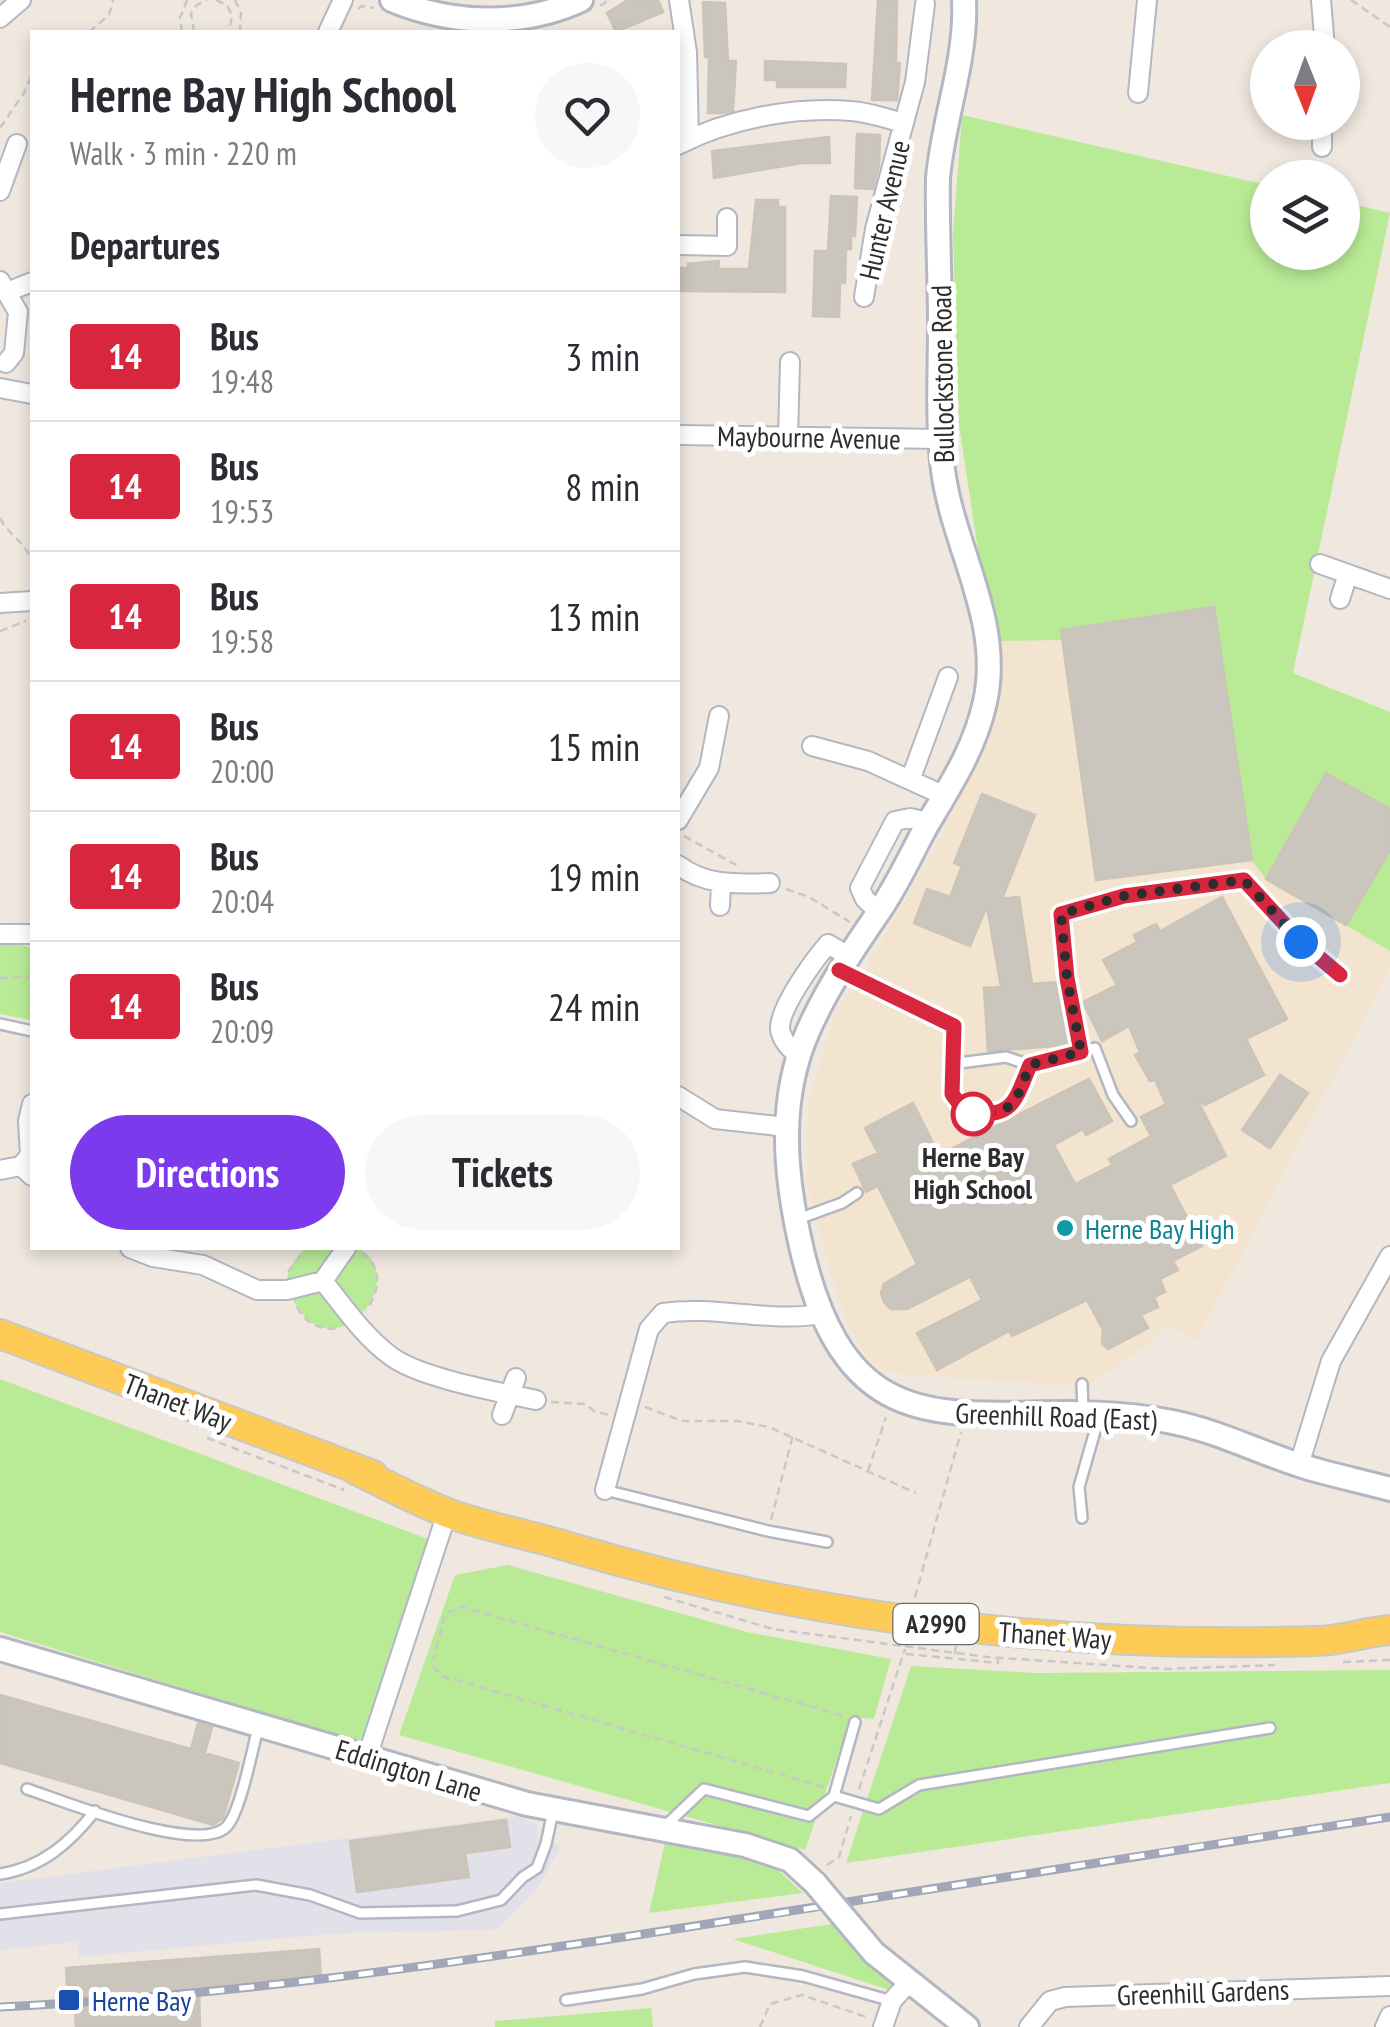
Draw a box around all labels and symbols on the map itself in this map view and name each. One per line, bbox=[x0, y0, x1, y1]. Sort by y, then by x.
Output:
north arrow bbox=[1250, 30, 1360, 140]
street label: Hunter Avenue bbox=[850, 137, 918, 283]
street label: Bullockstone Road bbox=[922, 285, 962, 463]
street label: Maybourne Avenue bbox=[717, 417, 901, 457]
your location bbox=[1276, 917, 1326, 967]
marker: Herne Bay High School bbox=[952, 1093, 994, 1135]
place label: Herne Bay High School bbox=[914, 1138, 1032, 1207]
place label: Herne Bay High bbox=[1085, 1210, 1235, 1247]
marker: Herne Bay High bbox=[1054, 1217, 1076, 1239]
street label: Thanet Way bbox=[119, 1365, 238, 1440]
street label: Greenhill Road (East) bbox=[955, 1394, 1158, 1438]
road number: A2990 bbox=[894, 1604, 978, 1644]
street label: Thanet Way bbox=[998, 1613, 1113, 1657]
street label: Eddington Lane bbox=[331, 1730, 487, 1810]
street label: Greenhill Gardens bbox=[1116, 1971, 1290, 2013]
place label: Herne Bay bbox=[92, 1982, 191, 2019]
marker: Herne Bay bbox=[56, 1987, 82, 2013]

